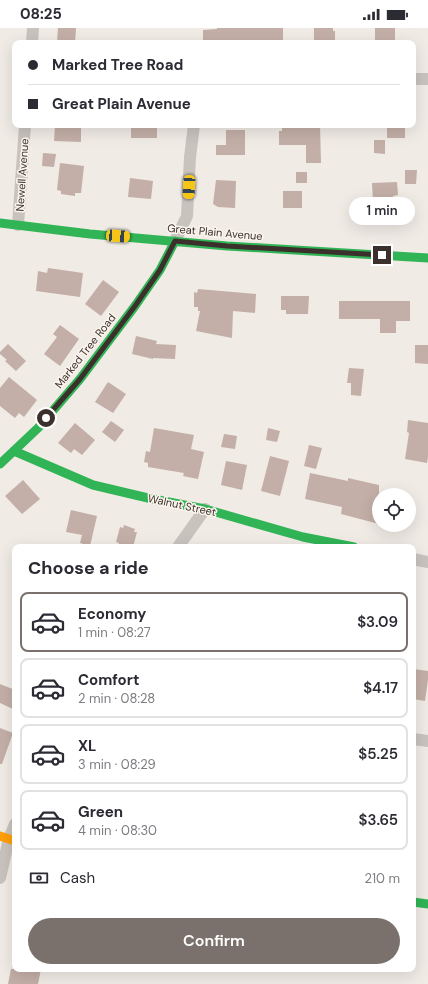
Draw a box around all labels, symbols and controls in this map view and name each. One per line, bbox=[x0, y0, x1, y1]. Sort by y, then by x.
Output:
text: 08:25 bbox=[20, 4, 62, 24]
text: Marked Tree Road bbox=[52, 55, 183, 75]
text: Great Plain Avenue bbox=[52, 94, 191, 114]
street label: Newell Avenue bbox=[12, 138, 32, 212]
car bbox=[182, 175, 196, 199]
callout: 1 min bbox=[349, 197, 415, 225]
text: 1 min bbox=[366, 202, 398, 219]
street label: Great Plain Avenue bbox=[167, 221, 263, 243]
car bbox=[106, 229, 130, 243]
route end bbox=[373, 246, 391, 264]
street label: Marked Tree Road bbox=[51, 311, 119, 391]
route start bbox=[37, 409, 55, 427]
map controls bbox=[372, 488, 416, 532]
button: locate bbox=[372, 488, 416, 532]
street label: Walnut Street bbox=[147, 491, 217, 519]
text: Choose a ride bbox=[28, 556, 149, 580]
icon: car bbox=[30, 604, 66, 640]
text: Economy bbox=[78, 604, 146, 624]
text: $3.09 bbox=[357, 612, 398, 632]
text: 1 min · 08:27 bbox=[78, 624, 151, 641]
icon: car bbox=[30, 670, 66, 706]
text: Comfort bbox=[78, 670, 139, 690]
text: $4.17 bbox=[363, 678, 398, 698]
text: 2 min · 08:28 bbox=[78, 690, 155, 707]
icon: car bbox=[30, 736, 66, 772]
text: XL bbox=[78, 736, 96, 756]
text: $5.25 bbox=[358, 744, 398, 764]
text: 3 min · 08:29 bbox=[78, 756, 156, 773]
icon: car bbox=[30, 802, 66, 838]
text: Green bbox=[78, 802, 123, 822]
text: $3.65 bbox=[359, 810, 398, 830]
text: 4 min · 08:30 bbox=[78, 822, 157, 839]
icon: cash bbox=[28, 867, 50, 889]
text: Cash bbox=[60, 868, 95, 888]
text: 210 m bbox=[365, 870, 400, 887]
button: Confirm bbox=[28, 918, 400, 964]

